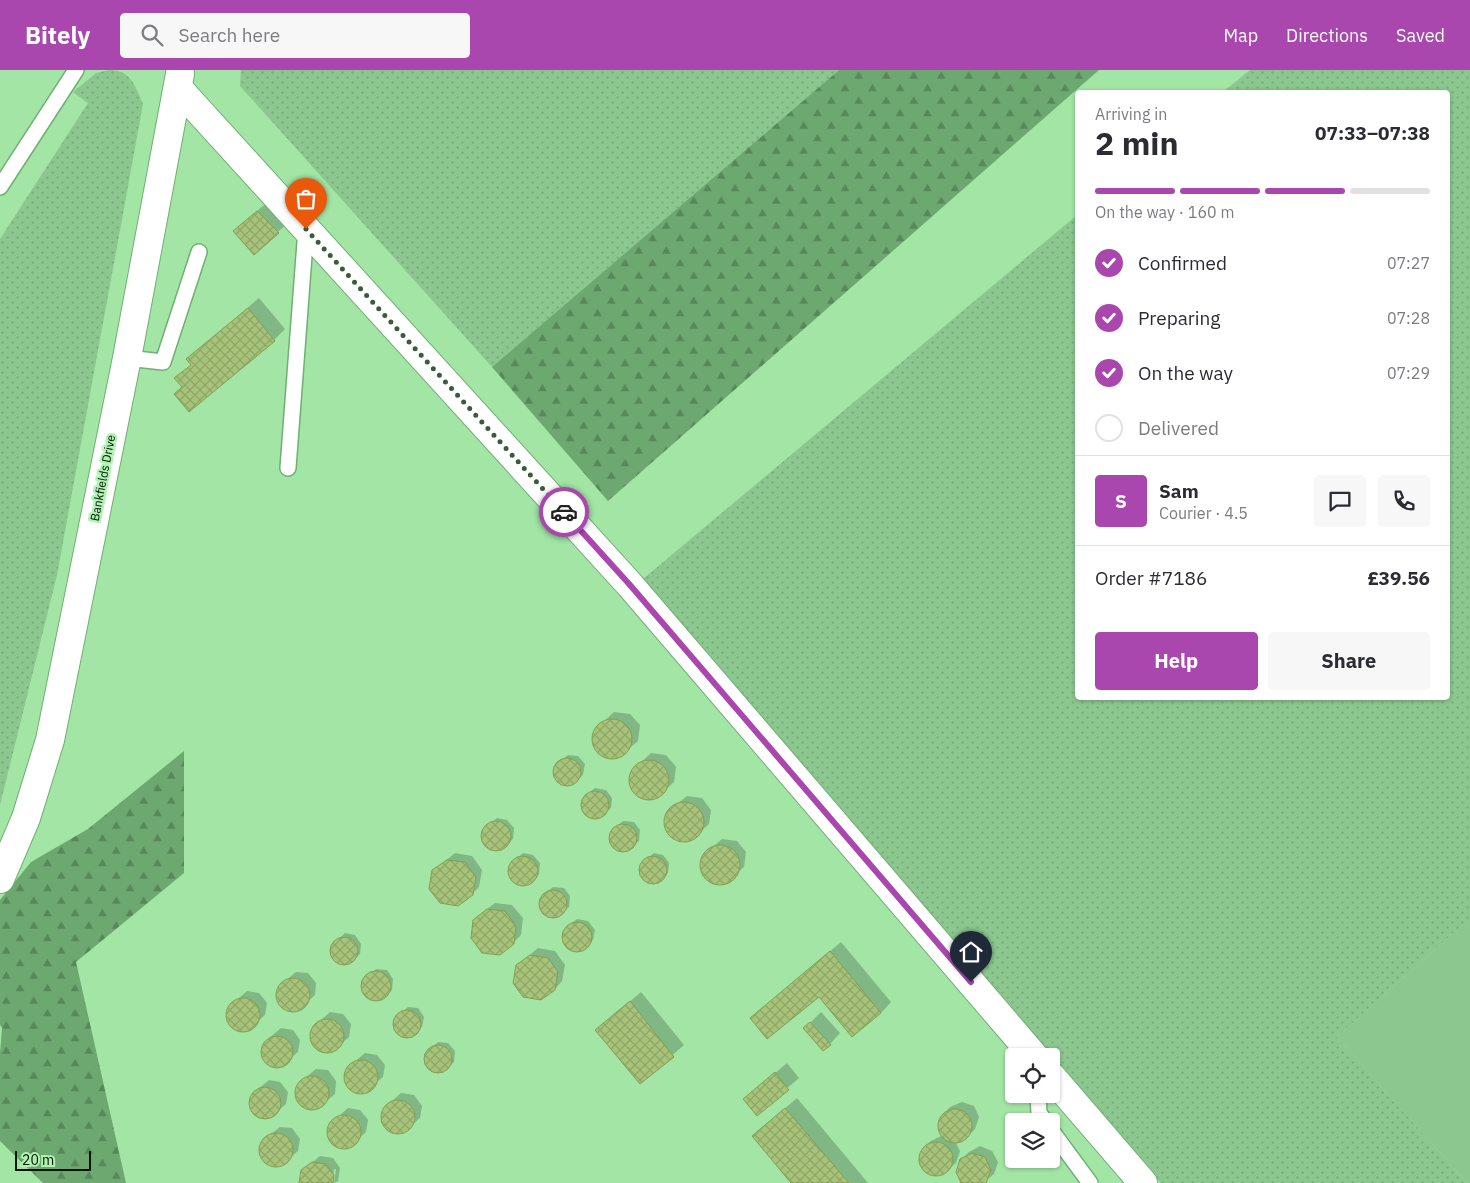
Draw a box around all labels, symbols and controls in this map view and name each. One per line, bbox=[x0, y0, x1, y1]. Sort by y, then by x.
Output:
search box bbox=[120, 13, 470, 58]
text: Bitely bbox=[25, 19, 90, 51]
icon: search bbox=[138, 21, 166, 49]
text: Search here bbox=[178, 23, 280, 47]
text: Map bbox=[1223, 24, 1258, 47]
text: Directions bbox=[1286, 24, 1368, 47]
text: Saved bbox=[1396, 24, 1445, 47]
text: Arriving in bbox=[1095, 104, 1167, 124]
text: 07:33–07:38 bbox=[1315, 121, 1430, 145]
text: 2 min bbox=[1095, 122, 1179, 164]
pin bbox=[285, 178, 327, 229]
icon: bag bbox=[292, 185, 320, 213]
text: On the way · 160 m bbox=[1095, 202, 1234, 222]
icon: check bbox=[1095, 249, 1123, 277]
text: Confirmed bbox=[1138, 251, 1227, 275]
text: 07:27 bbox=[1387, 253, 1430, 273]
icon: check bbox=[1095, 304, 1123, 332]
text: Preparing bbox=[1138, 306, 1220, 330]
text: 07:28 bbox=[1387, 308, 1430, 328]
icon: check bbox=[1095, 359, 1123, 387]
text: On the way bbox=[1138, 361, 1233, 385]
text: 07:29 bbox=[1387, 363, 1430, 383]
text: Delivered bbox=[1138, 416, 1219, 440]
street label: Bankfields Drive bbox=[87, 433, 118, 522]
button: chat bbox=[1314, 475, 1366, 527]
button: phone bbox=[1378, 475, 1430, 527]
text: Sam bbox=[1159, 479, 1199, 503]
courier bbox=[539, 487, 589, 537]
text: S bbox=[1115, 489, 1127, 513]
icon: car bbox=[550, 498, 578, 526]
text: Courier · 4.5 bbox=[1159, 503, 1248, 523]
text: Order #7186 bbox=[1095, 566, 1207, 590]
text: £39.56 bbox=[1367, 566, 1430, 590]
button: Help bbox=[1095, 632, 1258, 690]
button: Share bbox=[1268, 632, 1430, 690]
pin bbox=[950, 931, 992, 982]
icon: home bbox=[957, 938, 985, 966]
map controls bbox=[1005, 1048, 1060, 1168]
button: locate bbox=[1005, 1048, 1060, 1103]
button: layers bbox=[1005, 1113, 1060, 1168]
scale bar bbox=[15, 1148, 91, 1171]
text: 20 m bbox=[22, 1151, 54, 1169]

